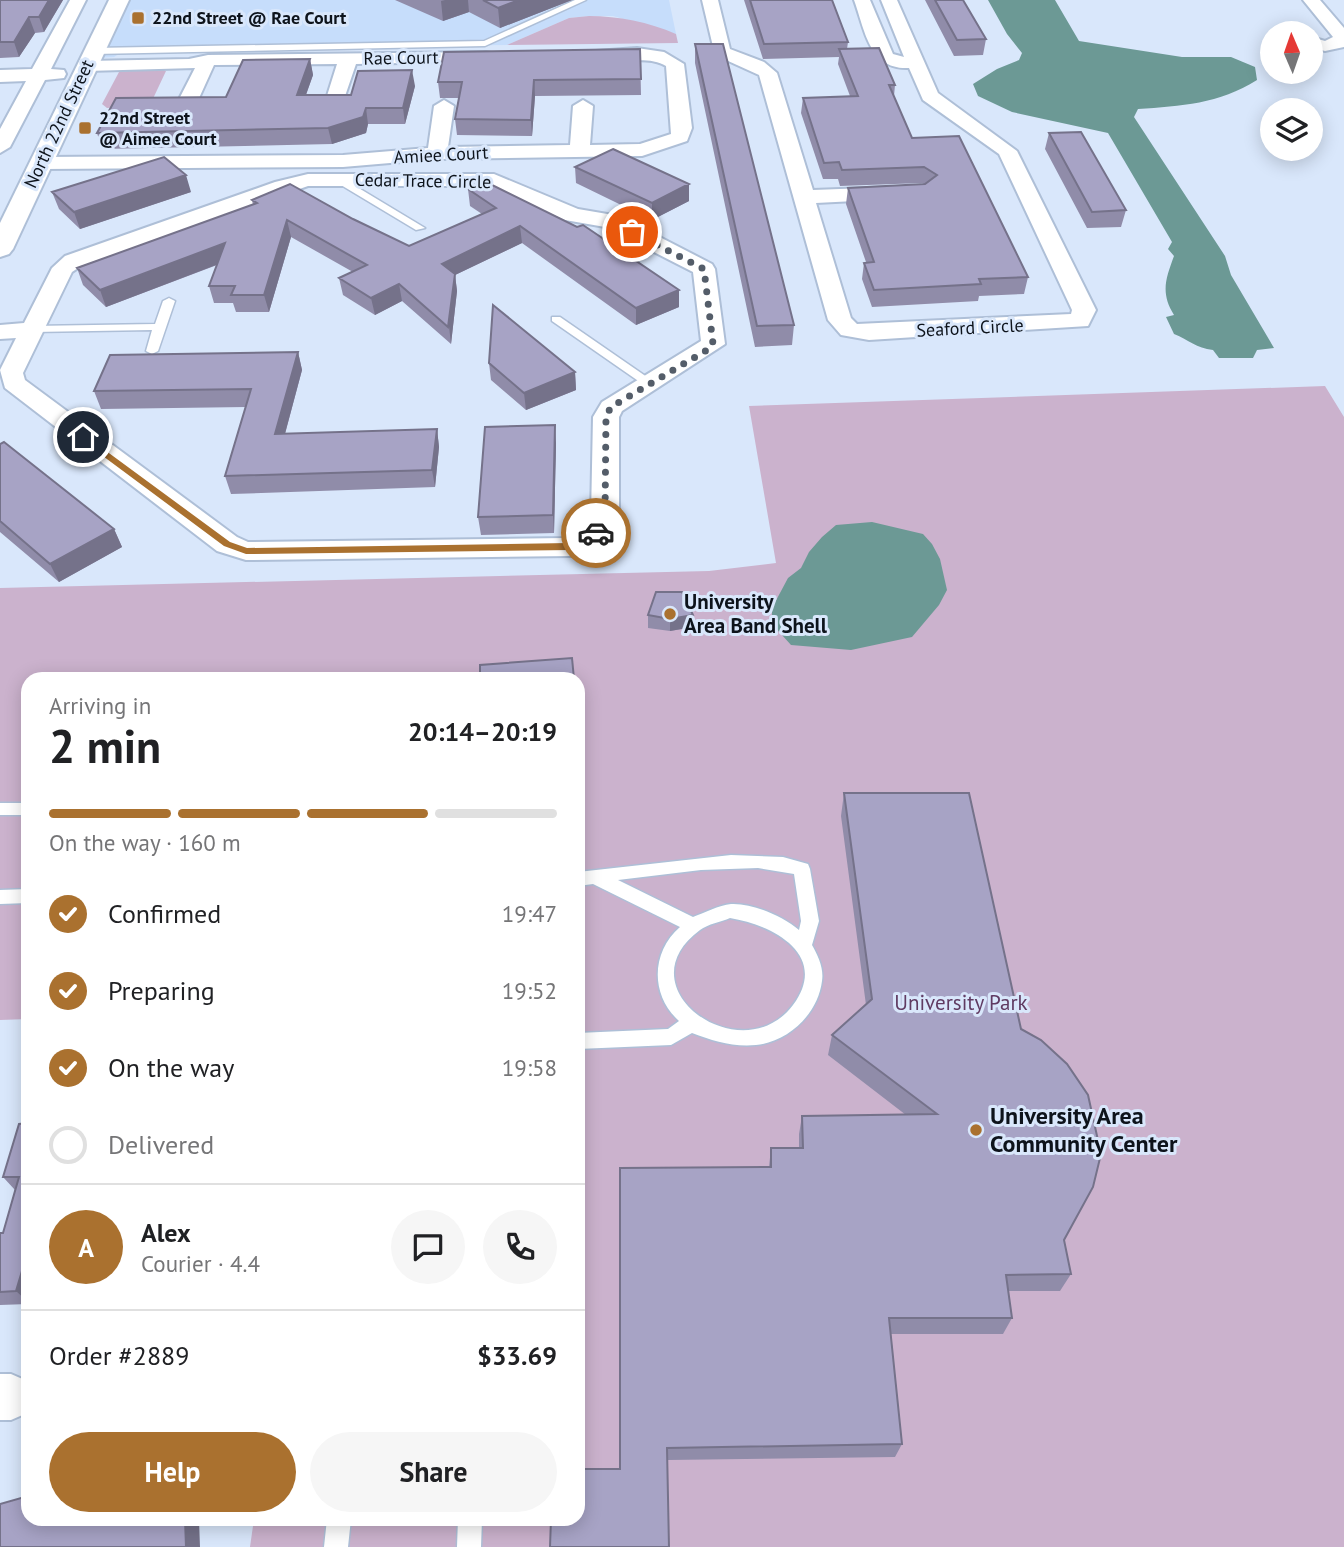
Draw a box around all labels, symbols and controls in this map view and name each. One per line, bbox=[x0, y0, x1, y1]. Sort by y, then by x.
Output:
place label: 22nd Street @ Rae Court bbox=[152, 6, 347, 29]
marker: 22nd Street @ Rae Court bbox=[130, 10, 146, 26]
north arrow bbox=[1260, 21, 1323, 84]
map controls bbox=[1260, 21, 1323, 161]
street label: Rae Court bbox=[363, 45, 439, 70]
street label: North 22nd Street bbox=[19, 56, 98, 192]
button: layers bbox=[1260, 98, 1323, 161]
place label: 22nd Street @ Aimee Court bbox=[99, 106, 217, 150]
marker: 22nd Street @ Aimee Court bbox=[77, 120, 93, 136]
street label: Amiee Court bbox=[393, 141, 489, 168]
street label: Cedar Trace Circle bbox=[355, 168, 491, 193]
pin bbox=[602, 202, 662, 262]
icon: bag bbox=[613, 213, 651, 251]
street label: Seaford Circle bbox=[916, 313, 1024, 342]
pin bbox=[53, 407, 113, 467]
icon: home bbox=[64, 418, 102, 456]
courier bbox=[561, 498, 631, 568]
icon: car bbox=[577, 514, 615, 552]
place label: University Area Band Shell bbox=[684, 588, 828, 639]
marker: University Area Band Shell bbox=[662, 606, 678, 622]
text: Arriving in bbox=[49, 691, 151, 720]
text: 20:14–20:19 bbox=[408, 715, 557, 748]
text: 2 min bbox=[49, 716, 161, 776]
text: On the way · 160 m bbox=[49, 828, 241, 857]
icon: check bbox=[49, 895, 87, 933]
text: Confirmed bbox=[108, 897, 221, 930]
text: 19:47 bbox=[502, 899, 557, 928]
icon: check bbox=[49, 972, 87, 1010]
text: Preparing bbox=[108, 974, 215, 1007]
text: 19:52 bbox=[502, 976, 557, 1005]
park label: University Park bbox=[894, 989, 1028, 1016]
icon: check bbox=[49, 1049, 87, 1087]
text: On the way bbox=[108, 1051, 234, 1084]
text: 19:58 bbox=[502, 1053, 557, 1082]
place label: University Area Community Center bbox=[990, 1100, 1178, 1159]
marker: University Area Community Center bbox=[968, 1122, 984, 1138]
text: Delivered bbox=[108, 1128, 214, 1161]
button: chat bbox=[391, 1210, 465, 1284]
button: phone bbox=[483, 1210, 557, 1284]
text: Alex bbox=[141, 1216, 191, 1249]
text: A bbox=[78, 1231, 94, 1264]
text: Courier · 4.4 bbox=[141, 1249, 260, 1278]
text: Order #2889 bbox=[49, 1339, 189, 1372]
text: $33.69 bbox=[477, 1339, 557, 1372]
button: Help bbox=[49, 1432, 296, 1512]
button: Share bbox=[310, 1432, 557, 1512]

